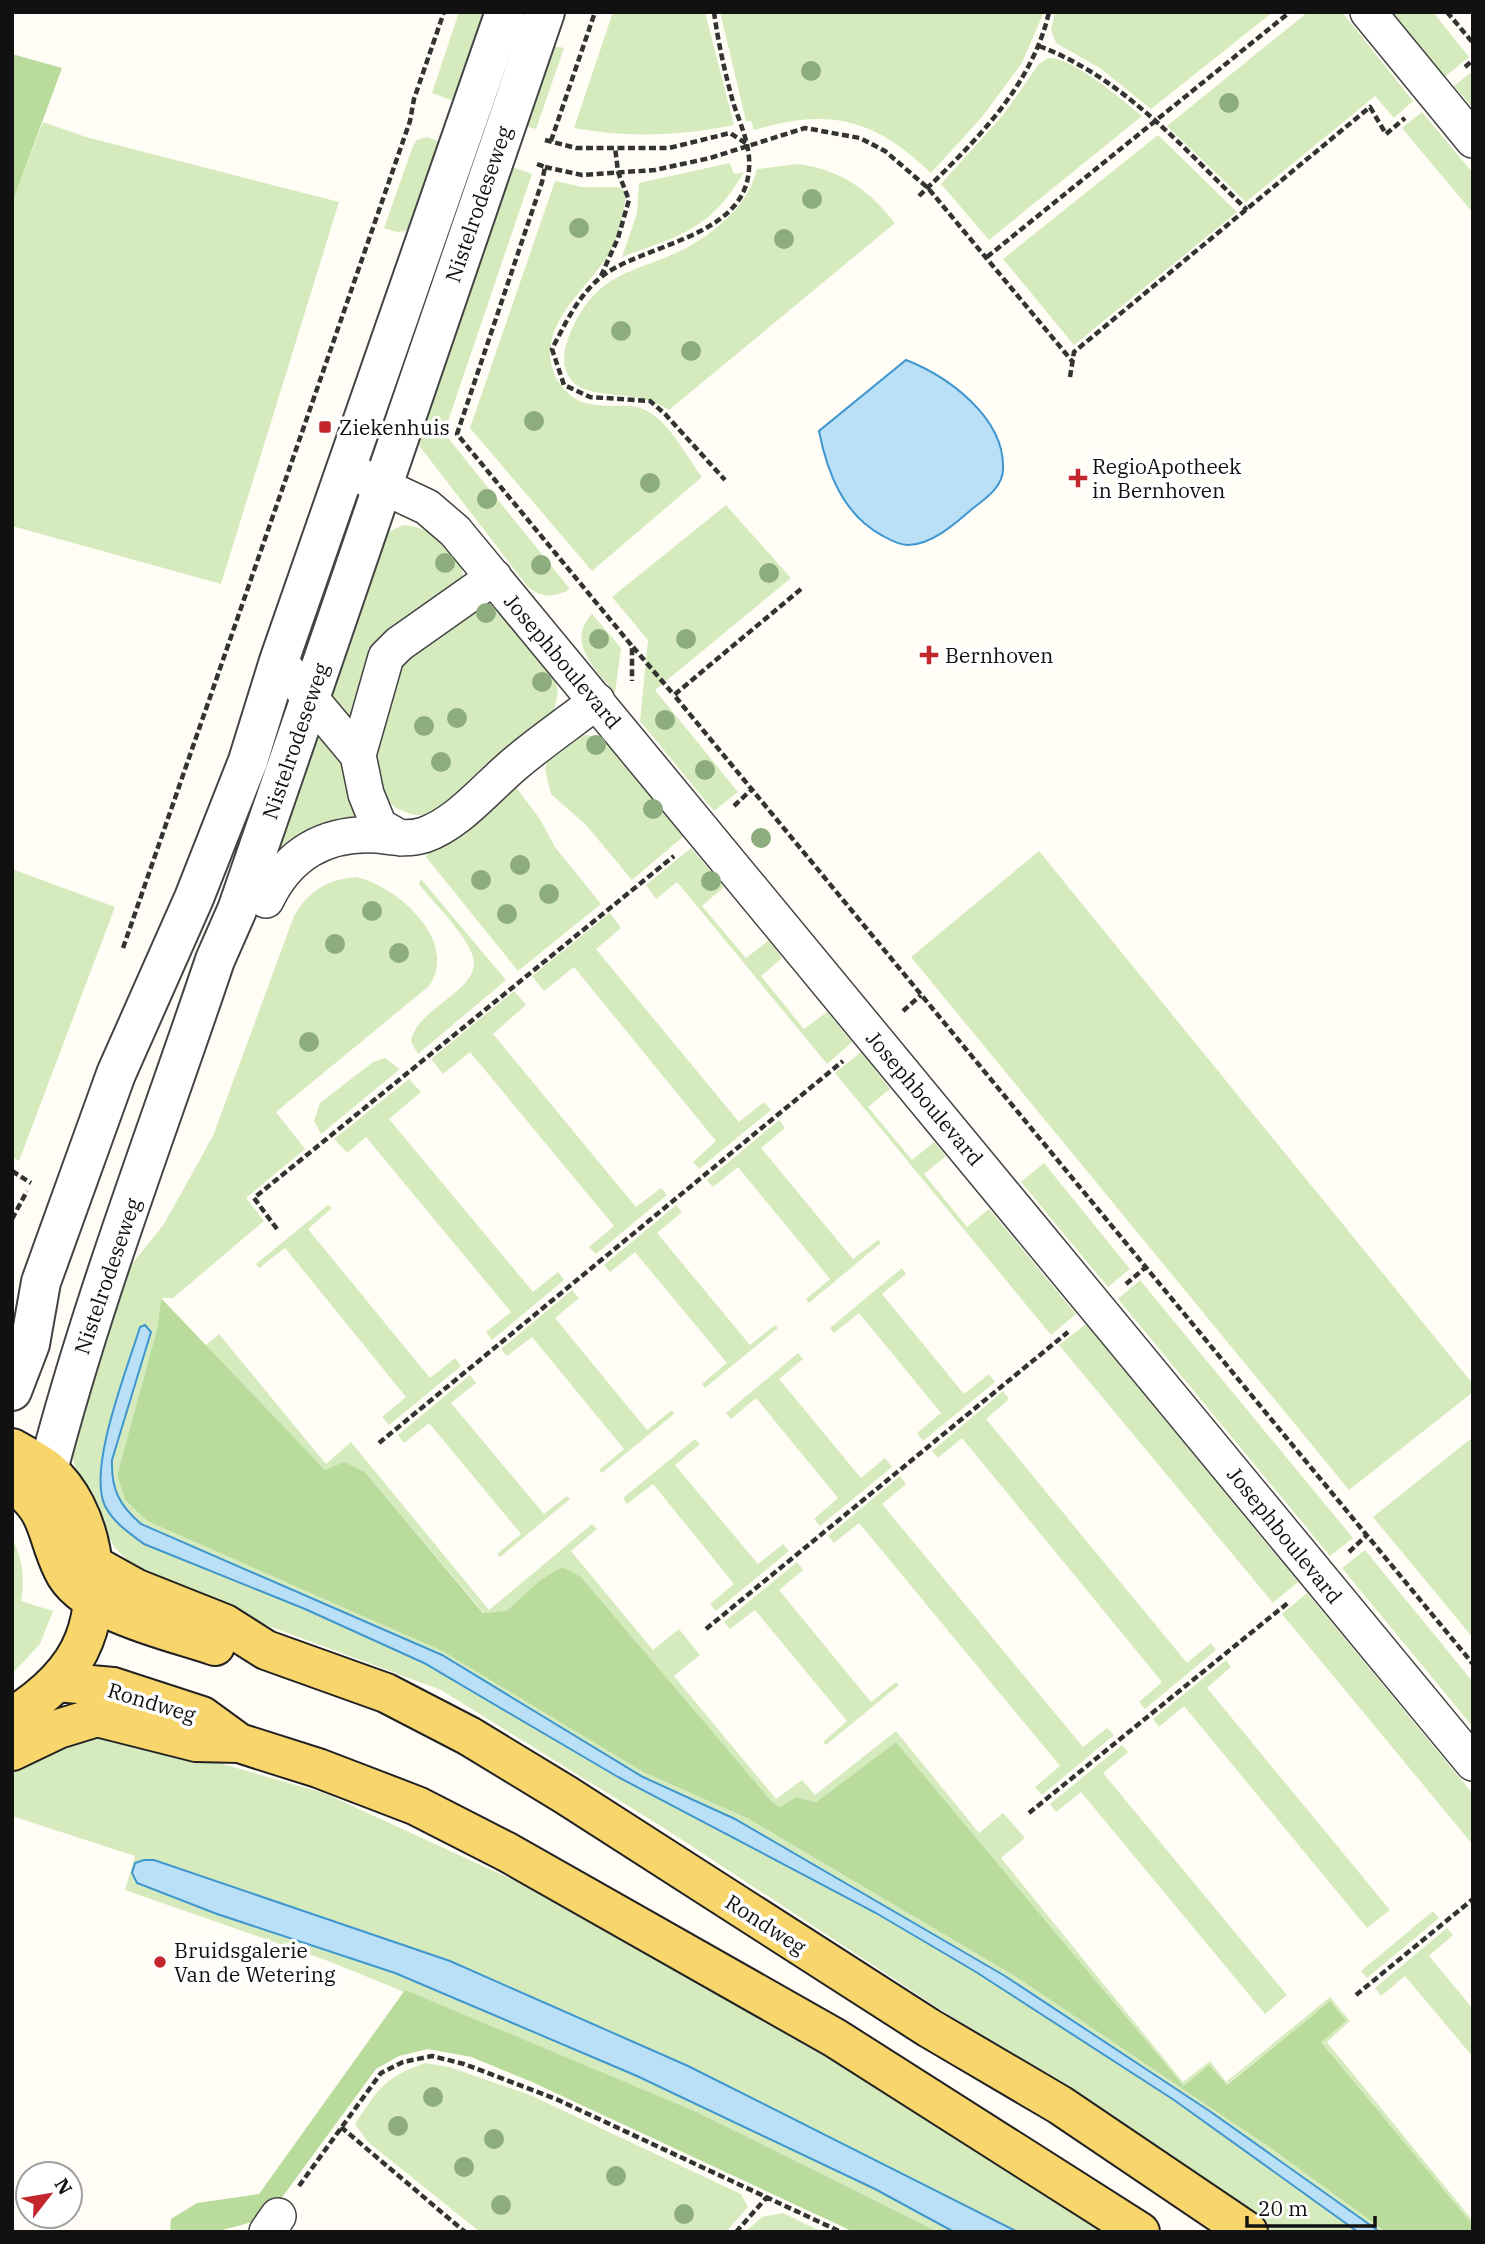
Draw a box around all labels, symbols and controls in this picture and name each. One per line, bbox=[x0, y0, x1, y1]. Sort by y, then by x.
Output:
street label: Nistelrodeseweg bbox=[438, 121, 518, 286]
place label: Ziekenhuis bbox=[339, 413, 450, 441]
marker: Ziekenhuis bbox=[317, 419, 333, 435]
place label: RegioApotheek in Bernhoven bbox=[1092, 452, 1242, 504]
marker: RegioApotheek in Bernhoven bbox=[1070, 470, 1086, 486]
street label: Josephboulevard bbox=[498, 588, 628, 735]
place label: Bernhoven bbox=[945, 641, 1053, 669]
marker: Bernhoven bbox=[919, 645, 939, 665]
street label: Nistelrodeseweg bbox=[255, 658, 335, 823]
street label: Josephboulevard bbox=[860, 1025, 990, 1172]
street label: Nistelrodeseweg bbox=[67, 1193, 147, 1358]
street label: Josephboulevard bbox=[1221, 1461, 1349, 1609]
street label: Rondweg bbox=[105, 1675, 200, 1729]
street label: Rondweg bbox=[720, 1888, 812, 1961]
place label: Bruidsgalerie Van de Wetering bbox=[174, 1936, 336, 1988]
marker: Bruidsgalerie Van de Wetering bbox=[152, 1954, 168, 1970]
north arrow bbox=[14, 2160, 84, 2230]
text: N bbox=[49, 2174, 78, 2199]
scale bar bbox=[1247, 2184, 1375, 2228]
text: 20 m bbox=[1258, 2194, 1308, 2222]

